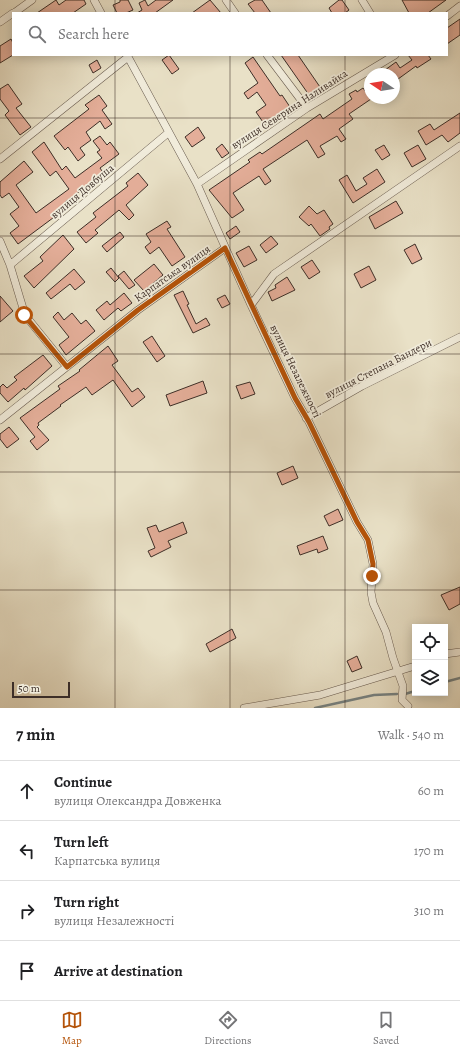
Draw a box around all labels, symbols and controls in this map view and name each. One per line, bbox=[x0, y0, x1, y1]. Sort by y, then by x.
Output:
search box bbox=[12, 12, 448, 56]
icon: search bbox=[26, 23, 48, 45]
text: Search here bbox=[58, 24, 129, 44]
street label: вулиця Северина Наливайка bbox=[228, 66, 351, 153]
north arrow bbox=[364, 68, 400, 104]
street label: вулиця Довбуша bbox=[48, 160, 118, 222]
street label: Карпатська вулиця bbox=[131, 242, 213, 305]
route start bbox=[15, 306, 33, 324]
street label: вулиця Незалежності bbox=[266, 322, 325, 420]
street label: вулиця Степана Бандери bbox=[322, 335, 434, 402]
route end bbox=[363, 567, 381, 585]
map controls bbox=[412, 624, 448, 696]
button: locate bbox=[412, 624, 448, 660]
button: layers bbox=[412, 660, 448, 696]
scale bar bbox=[12, 680, 70, 699]
text: 50 m bbox=[18, 681, 40, 696]
text: 7 min bbox=[16, 723, 55, 746]
text: Walk · 540 m bbox=[378, 726, 444, 743]
text: Continue bbox=[54, 772, 112, 792]
icon: ahead bbox=[16, 780, 38, 802]
text: 60 m bbox=[418, 782, 444, 799]
text: вулиця Олександра Довженка bbox=[54, 792, 222, 809]
text: Turn left bbox=[54, 832, 109, 852]
icon: left bbox=[16, 840, 38, 862]
text: 170 m bbox=[414, 842, 444, 859]
text: Карпатська вулиця bbox=[54, 852, 160, 869]
text: Turn right bbox=[54, 892, 119, 912]
icon: right bbox=[16, 900, 38, 922]
text: 310 m bbox=[414, 902, 444, 919]
text: вулиця Незалежності bbox=[54, 912, 174, 929]
icon: arrive bbox=[16, 960, 38, 982]
text: Arrive at destination bbox=[54, 961, 183, 981]
tab: Map bbox=[61, 1009, 83, 1048]
tab: Directions bbox=[204, 1009, 252, 1048]
tab: Saved bbox=[373, 1009, 399, 1048]

